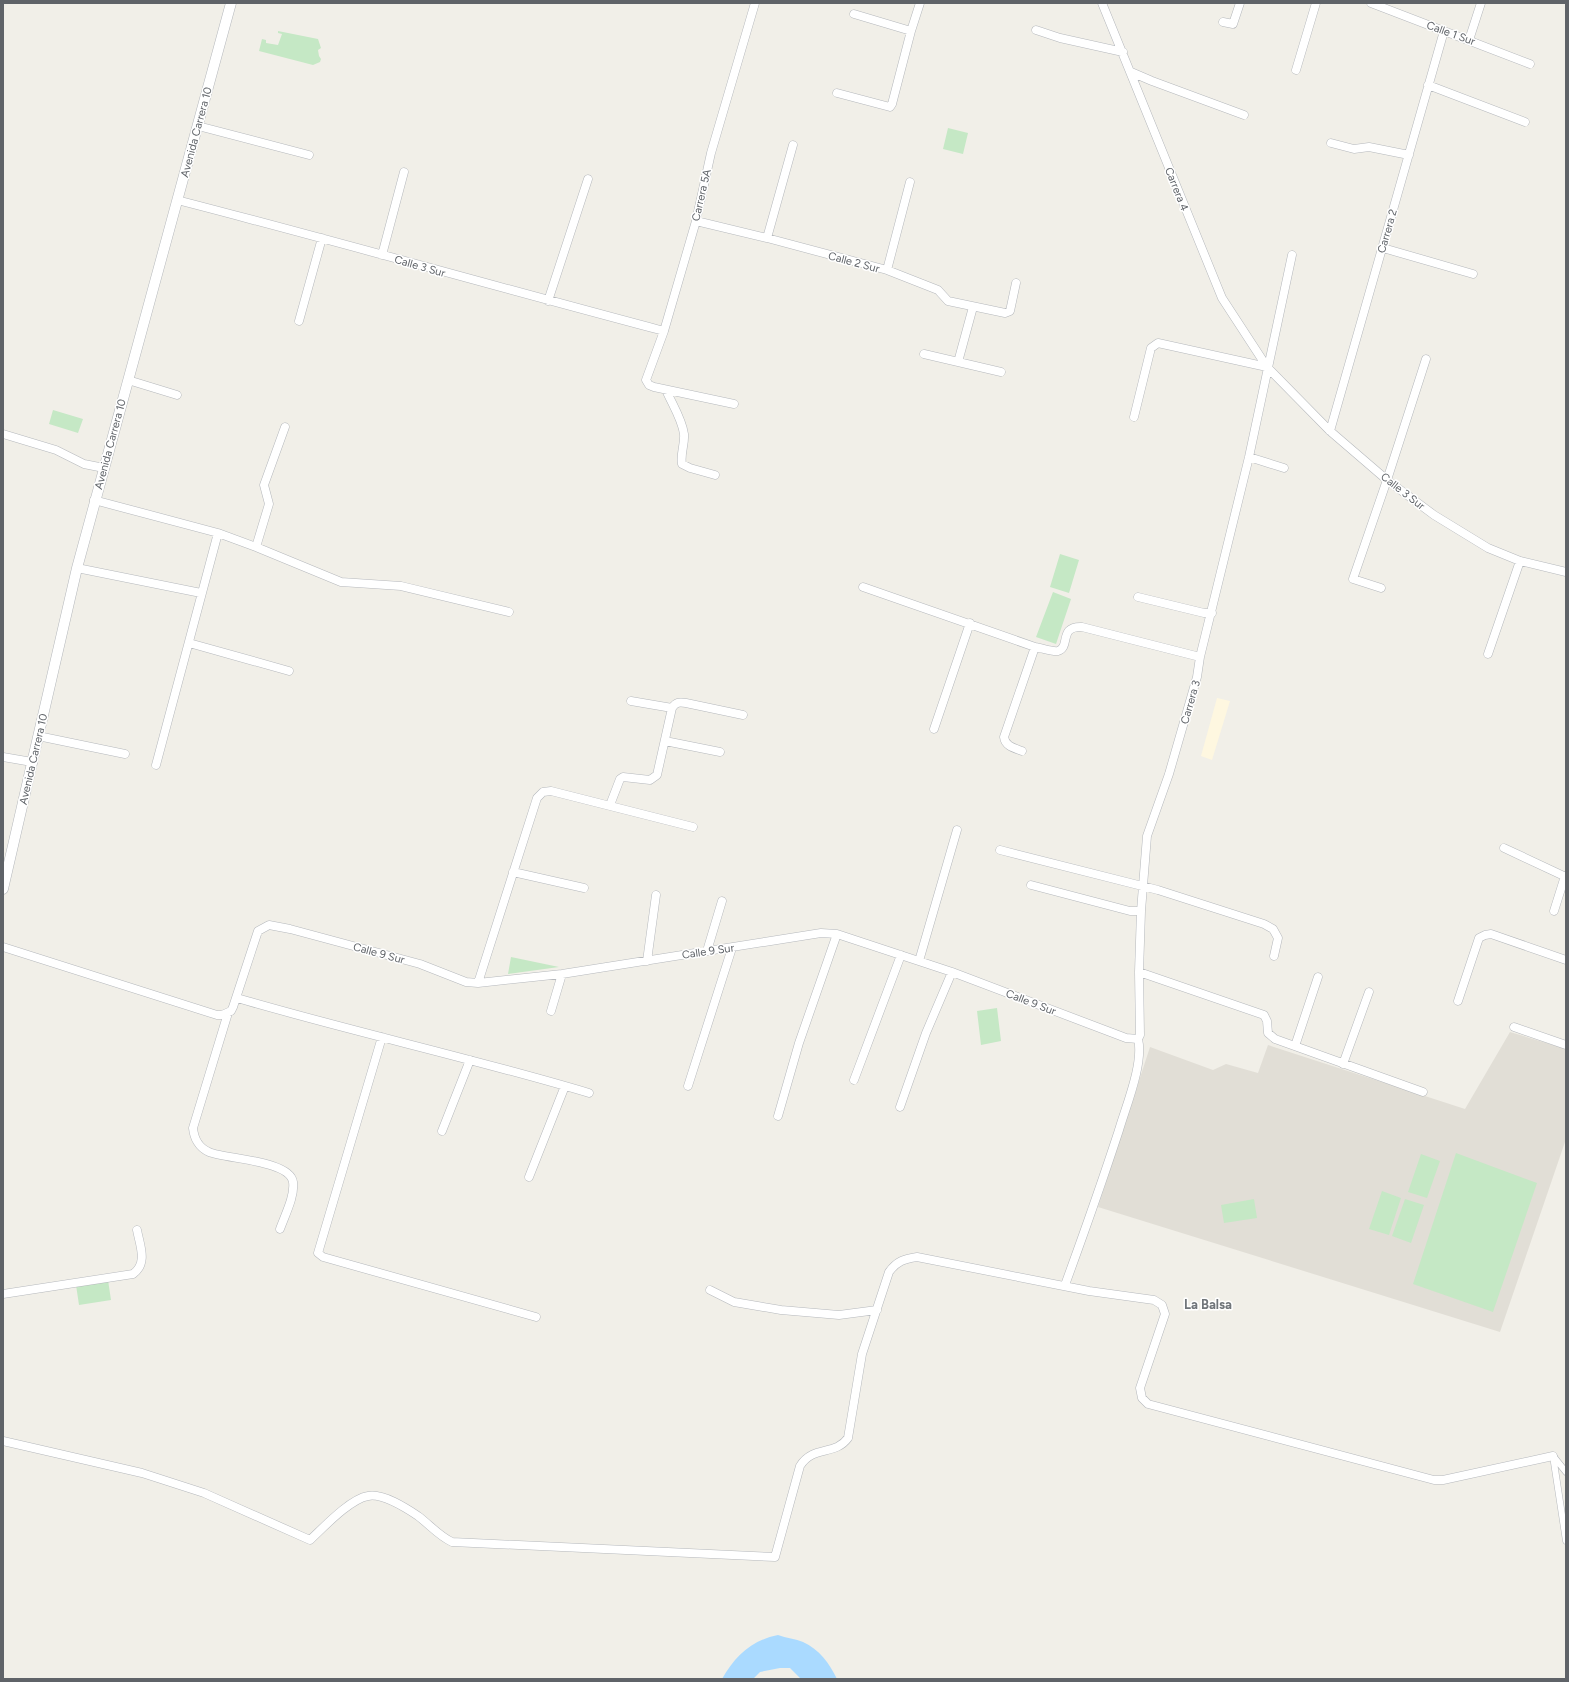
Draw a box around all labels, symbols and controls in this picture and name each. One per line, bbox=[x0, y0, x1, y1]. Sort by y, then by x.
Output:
street label: Calle 1 Sur bbox=[1425, 19, 1477, 48]
street label: Avenida Carrera 10 bbox=[178, 86, 215, 179]
street label: Carrera 4 bbox=[1162, 165, 1191, 213]
street label: Carrera 5A bbox=[689, 167, 714, 222]
street label: Carrera 2 bbox=[1375, 208, 1400, 255]
street label: Calle 2 Sur bbox=[827, 249, 881, 276]
street label: Calle 3 Sur bbox=[393, 253, 447, 280]
street label: Avenida Carrera 10 bbox=[92, 398, 129, 491]
street label: Calle 3 Sur bbox=[1378, 470, 1428, 513]
street label: Carrera 3 bbox=[1178, 679, 1203, 726]
street label: Avenida Carrera 10 bbox=[17, 712, 50, 806]
street label: Calle 9 Sur bbox=[352, 940, 406, 967]
street label: Calle 9 Sur bbox=[681, 941, 735, 962]
street label: Calle 9 Sur bbox=[1004, 987, 1058, 1018]
district label: La Balsa bbox=[1184, 1297, 1232, 1312]

